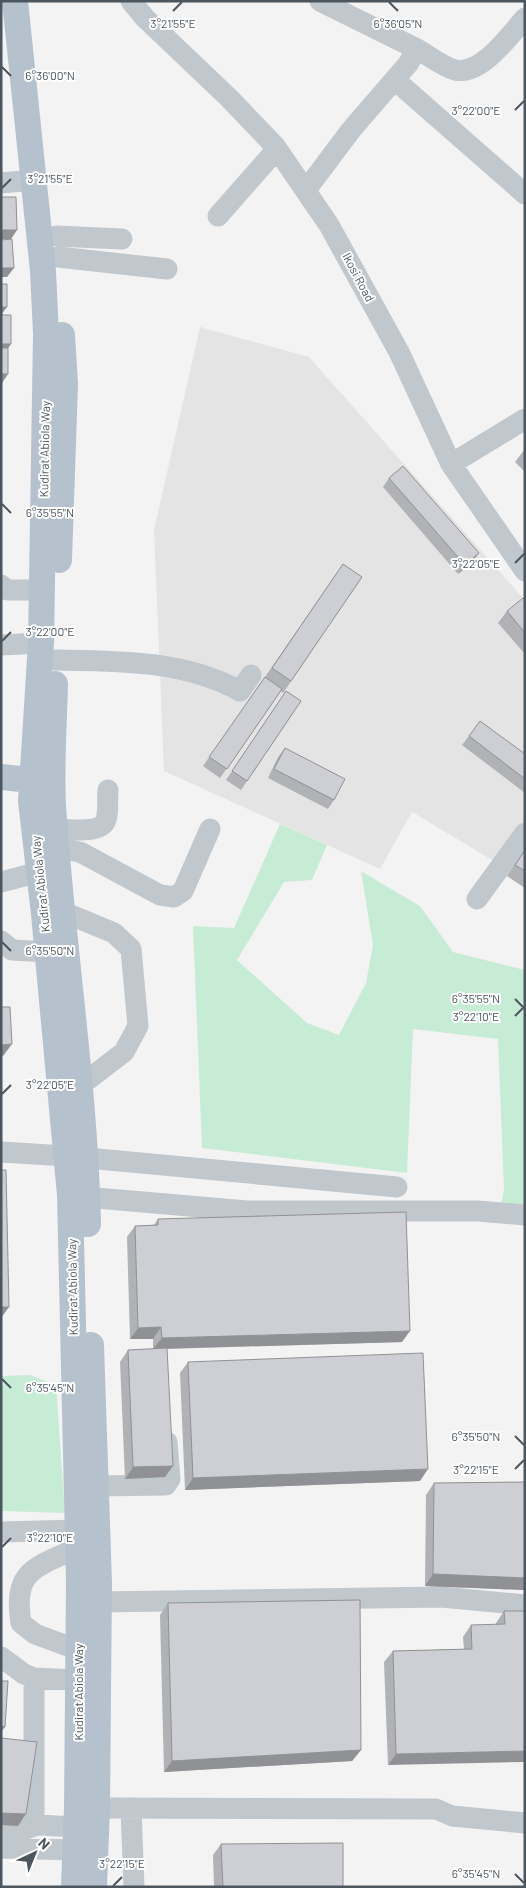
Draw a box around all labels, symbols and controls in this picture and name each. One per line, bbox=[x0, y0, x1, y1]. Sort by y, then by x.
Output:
text: 3°21'55"E bbox=[150, 16, 196, 30]
text: 6°36'05"N bbox=[374, 16, 422, 30]
text: 6°36'00"N bbox=[25, 68, 75, 82]
text: 3°22'00"E bbox=[451, 103, 501, 117]
text: 3°21'55"E bbox=[27, 171, 73, 185]
street label: Ikosi Road bbox=[340, 250, 378, 304]
street label: Kudirat Abiola Way bbox=[36, 400, 52, 498]
text: 6°35'55"N bbox=[26, 505, 74, 519]
text: 3°22'05"E bbox=[452, 556, 500, 570]
text: 3°22'00"E bbox=[25, 624, 75, 638]
street label: Kudirat Abiola Way bbox=[28, 835, 52, 933]
text: 6°35'50"N bbox=[26, 943, 74, 957]
text: 6°35'55"N bbox=[452, 991, 500, 1005]
text: 3°22'10"E bbox=[453, 1009, 499, 1023]
text: 3°22'05"E bbox=[26, 1077, 74, 1091]
street label: Kudirat Abiola Way bbox=[64, 1238, 80, 1336]
text: 6°35'45"N bbox=[26, 1380, 74, 1394]
text: 6°35'50"N bbox=[452, 1429, 500, 1443]
text: 3°22'15"E bbox=[453, 1462, 499, 1476]
text: 3°22'10"E bbox=[27, 1530, 73, 1544]
street label: Kudirat Abiola Way bbox=[71, 1643, 85, 1740]
north arrow bbox=[10, 1828, 60, 1878]
text: N bbox=[35, 1834, 54, 1853]
text: 3°22'15"E bbox=[99, 1856, 145, 1870]
text: 6°35'45"N bbox=[452, 1866, 500, 1880]

